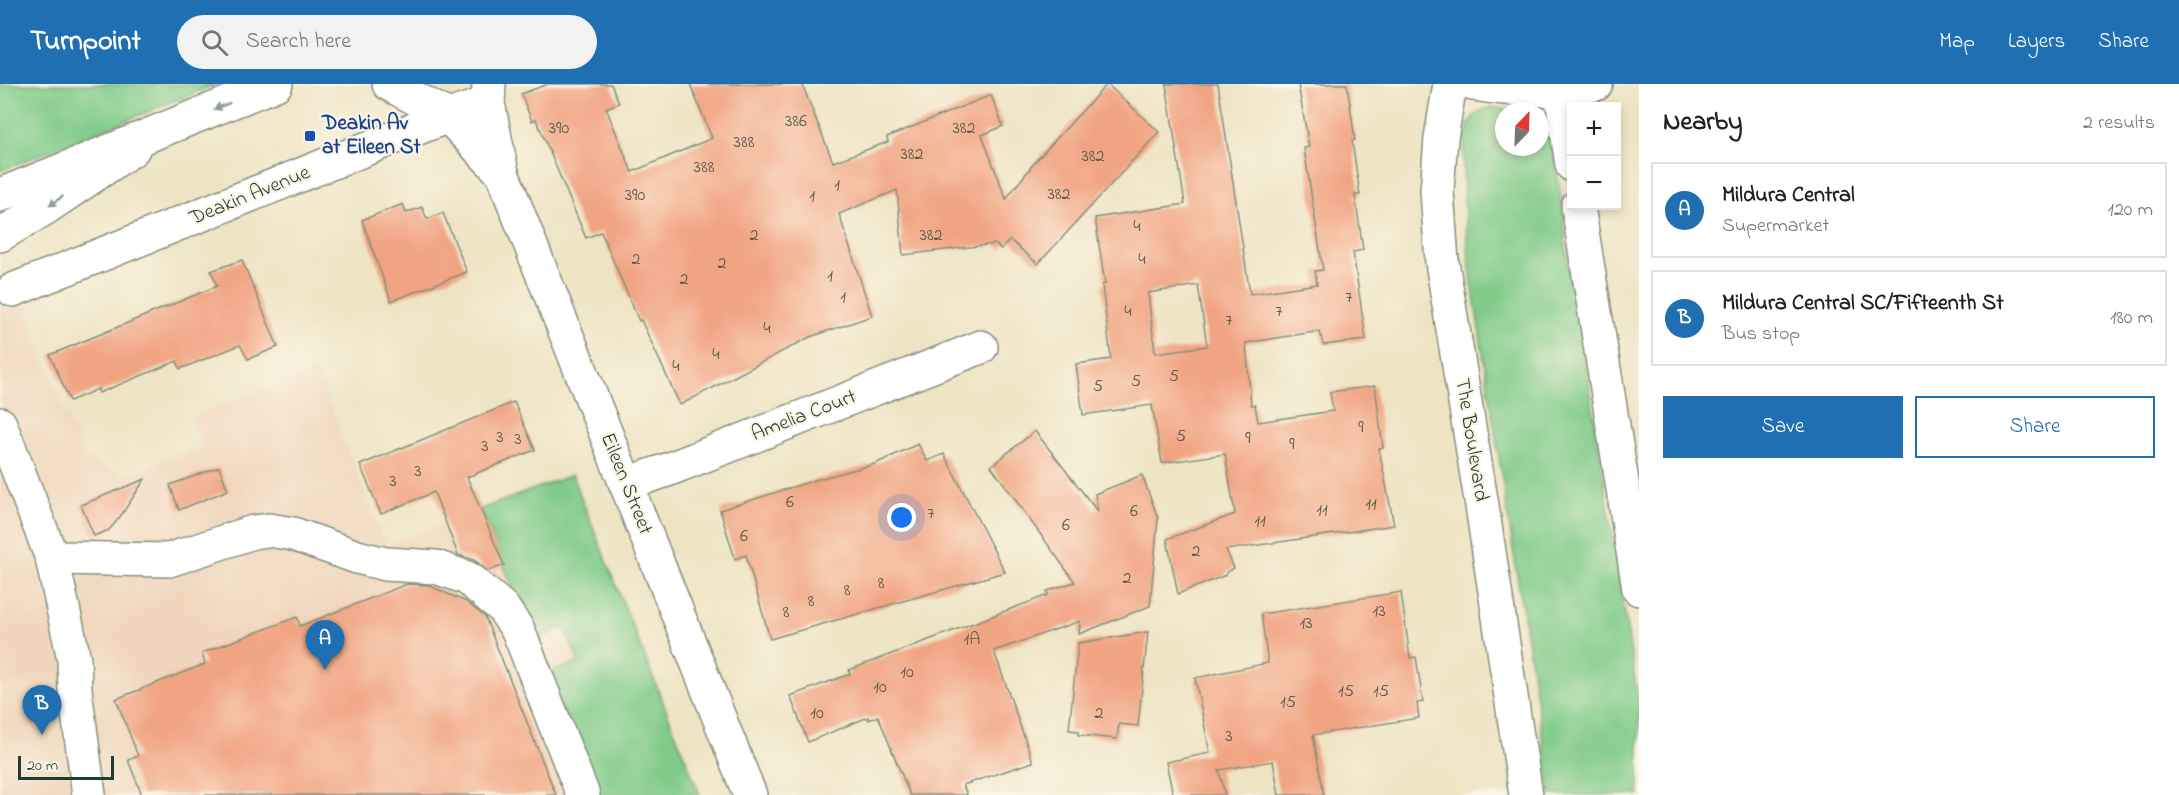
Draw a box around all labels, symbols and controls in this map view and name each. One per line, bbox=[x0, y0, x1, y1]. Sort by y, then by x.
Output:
search box bbox=[177, 15, 597, 69]
text: Turnpoint bbox=[30, 22, 141, 63]
icon: search bbox=[198, 26, 231, 59]
text: Search here bbox=[246, 26, 351, 58]
text: Map bbox=[1939, 27, 1975, 57]
text: Layers bbox=[2008, 27, 2065, 57]
text: Share bbox=[2098, 27, 2149, 57]
one-way arrow bbox=[213, 101, 231, 111]
north arrow bbox=[1495, 102, 1549, 156]
map controls bbox=[1567, 102, 1621, 210]
button: + bbox=[1567, 102, 1621, 156]
text: Nearby bbox=[1663, 104, 1742, 142]
place label: Deakin Av at Eileen St bbox=[321, 109, 422, 163]
house number: 386 bbox=[785, 109, 807, 135]
text: 2 results bbox=[2083, 109, 2155, 138]
house number: 390 bbox=[549, 116, 570, 142]
house number: 382 bbox=[952, 116, 976, 142]
marker: Deakin Av at Eileen St bbox=[303, 129, 317, 143]
house number: 388 bbox=[734, 130, 755, 156]
house number: 382 bbox=[900, 142, 924, 168]
house number: 382 bbox=[1081, 144, 1105, 170]
house number: 388 bbox=[694, 155, 715, 181]
button: − bbox=[1567, 156, 1621, 210]
street label: Deakin Avenue bbox=[184, 158, 315, 234]
house number: 1 bbox=[834, 173, 840, 199]
text: Mildura Central bbox=[1722, 180, 1855, 212]
house number: 382 bbox=[1047, 182, 1071, 208]
house number: 390 bbox=[625, 183, 646, 209]
house number: 1 bbox=[809, 184, 815, 210]
one-way arrow bbox=[48, 195, 64, 206]
text: A bbox=[1678, 196, 1691, 225]
text: 120 m bbox=[2108, 196, 2153, 225]
text: Supermarket bbox=[1722, 212, 1829, 241]
house number: 4 bbox=[1133, 214, 1141, 240]
house number: 2 bbox=[750, 223, 759, 249]
house number: 382 bbox=[919, 223, 943, 249]
house number: 2 bbox=[632, 247, 641, 273]
house number: 4 bbox=[1138, 247, 1146, 273]
house number: 2 bbox=[718, 251, 727, 277]
house number: 1 bbox=[827, 264, 833, 290]
house number: 2 bbox=[680, 267, 689, 293]
house number: 1 bbox=[840, 285, 846, 311]
house number: 7 bbox=[1345, 285, 1353, 311]
text: Mildura Central SC/Fifteenth St bbox=[1722, 288, 2004, 320]
house number: 4 bbox=[1124, 299, 1132, 325]
house number: 7 bbox=[1275, 299, 1283, 325]
text: B bbox=[1678, 304, 1691, 333]
text: 180 m bbox=[2110, 304, 2153, 333]
house number: 7 bbox=[1225, 308, 1233, 334]
house number: 4 bbox=[763, 316, 771, 342]
text: Bus stop bbox=[1722, 320, 1800, 349]
house number: 4 bbox=[712, 342, 720, 368]
house number: 4 bbox=[672, 354, 680, 380]
house number: 5 bbox=[1169, 364, 1179, 390]
house number: 5 bbox=[1131, 369, 1141, 395]
house number: 5 bbox=[1093, 374, 1103, 400]
street label: The Boulevard bbox=[1446, 376, 1496, 504]
street label: Amelia Court bbox=[747, 382, 861, 450]
button: Save bbox=[1663, 396, 1903, 458]
button: Share bbox=[1915, 396, 2155, 458]
house number: 9 bbox=[1358, 415, 1364, 441]
house number: 5 bbox=[1176, 424, 1186, 450]
house number: 3 bbox=[496, 425, 504, 451]
house number: 9 bbox=[1245, 426, 1251, 452]
house number: 3 bbox=[514, 427, 522, 453]
street label: Eileen Street bbox=[592, 429, 660, 539]
house number: 9 bbox=[1289, 432, 1295, 458]
house number: 3 bbox=[481, 434, 489, 460]
house number: 3 bbox=[414, 459, 422, 485]
house number: 3 bbox=[389, 469, 397, 495]
house number: 6 bbox=[786, 490, 794, 516]
house number: 11 bbox=[1365, 492, 1377, 518]
house number: 11 bbox=[1316, 498, 1328, 524]
house number: 6 bbox=[1130, 499, 1138, 525]
house number: 7 bbox=[927, 501, 935, 527]
your location bbox=[887, 503, 916, 532]
house number: 11 bbox=[1254, 509, 1266, 535]
house number: 6 bbox=[1062, 513, 1070, 539]
house number: 6 bbox=[740, 524, 748, 550]
house number: 2 bbox=[1192, 539, 1201, 565]
house number: 2 bbox=[1123, 566, 1132, 592]
house number: 8 bbox=[878, 571, 885, 597]
house number: 8 bbox=[844, 578, 851, 604]
house number: 8 bbox=[808, 589, 815, 615]
house number: 13 bbox=[1372, 599, 1386, 625]
house number: 8 bbox=[783, 600, 790, 626]
house number: 13 bbox=[1299, 611, 1313, 637]
pin: A bbox=[306, 620, 344, 670]
house number: 1A bbox=[964, 627, 980, 653]
house number: 10 bbox=[900, 660, 914, 686]
house number: 10 bbox=[873, 675, 887, 701]
house number: 15 bbox=[1338, 679, 1354, 705]
house number: 15 bbox=[1373, 679, 1389, 705]
pin: B bbox=[22, 686, 62, 735]
house number: 15 bbox=[1280, 690, 1296, 716]
house number: 10 bbox=[810, 701, 824, 727]
house number: 2 bbox=[1095, 701, 1104, 727]
house number: 3 bbox=[1225, 724, 1233, 750]
scale bar bbox=[18, 753, 114, 780]
text: 20 m bbox=[27, 754, 58, 778]

